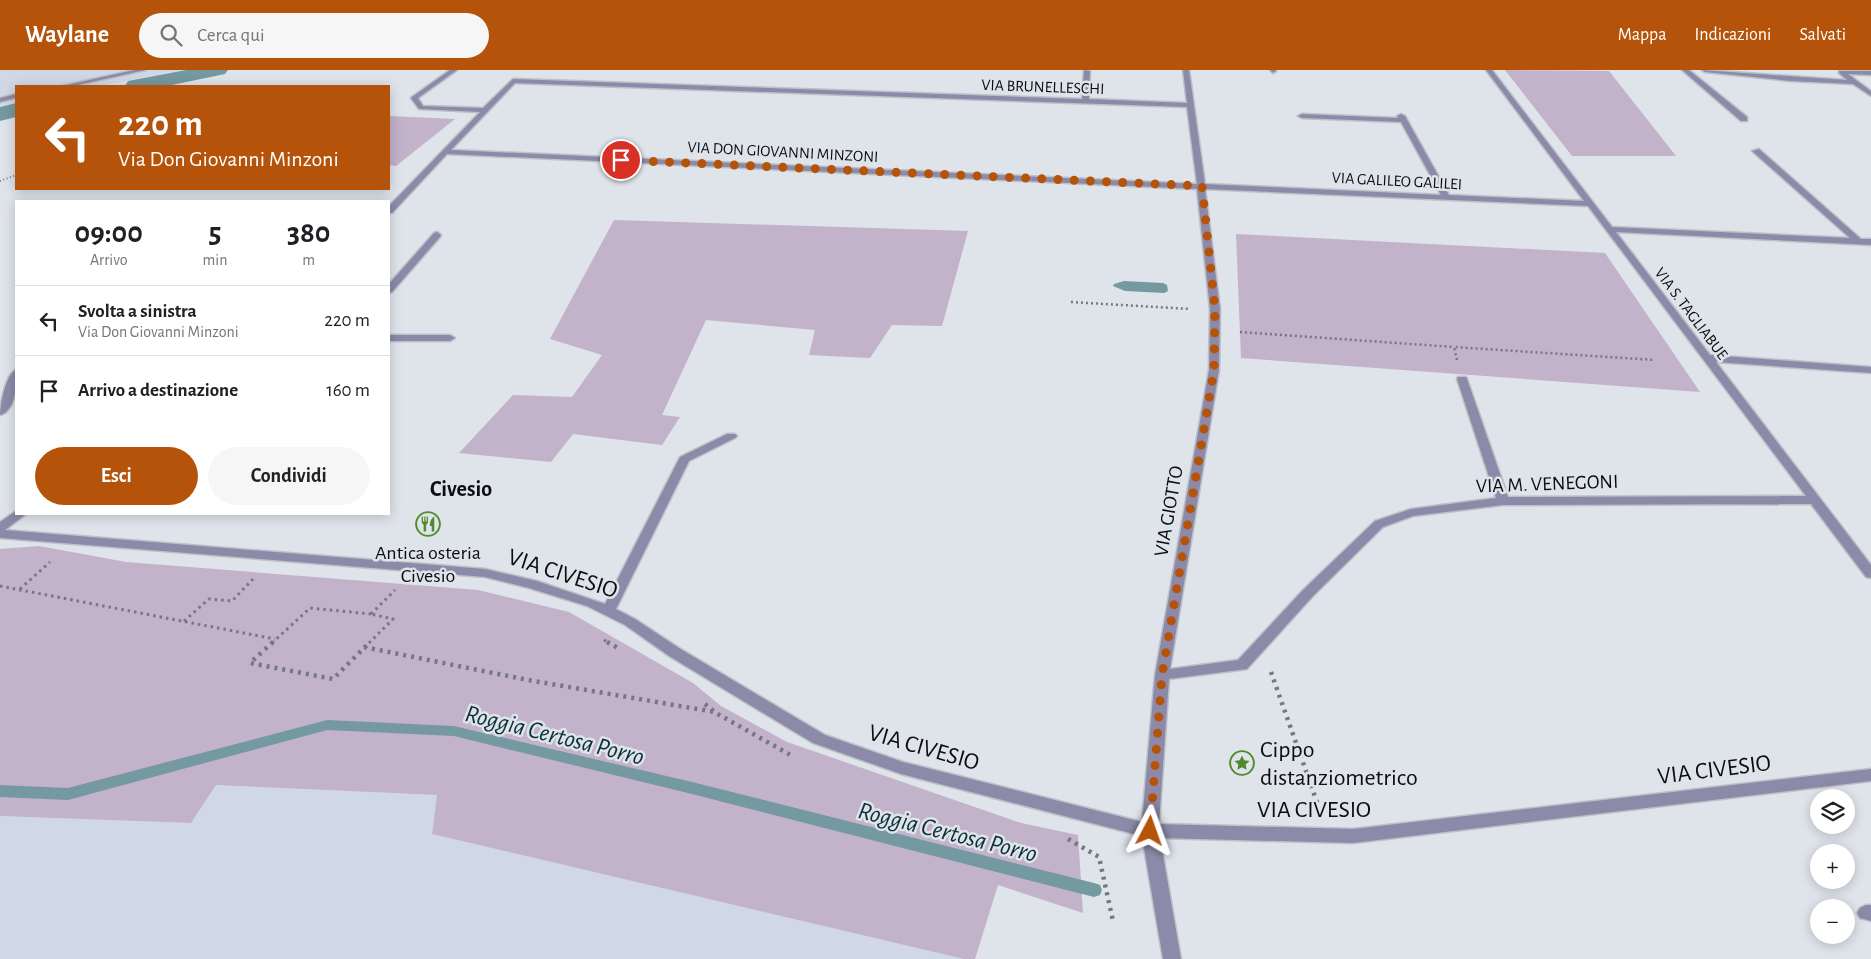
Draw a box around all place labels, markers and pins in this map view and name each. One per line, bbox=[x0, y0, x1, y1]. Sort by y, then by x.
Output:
pin bbox=[600, 139, 642, 181]
restaurant icon: Antica osteria Civesio bbox=[415, 511, 441, 537]
place label: Antica osteria Civesio bbox=[375, 543, 481, 586]
place label: Cippo distanziometrico bbox=[1260, 738, 1418, 790]
place icon: Cippo distanziometrico bbox=[1229, 750, 1255, 776]

